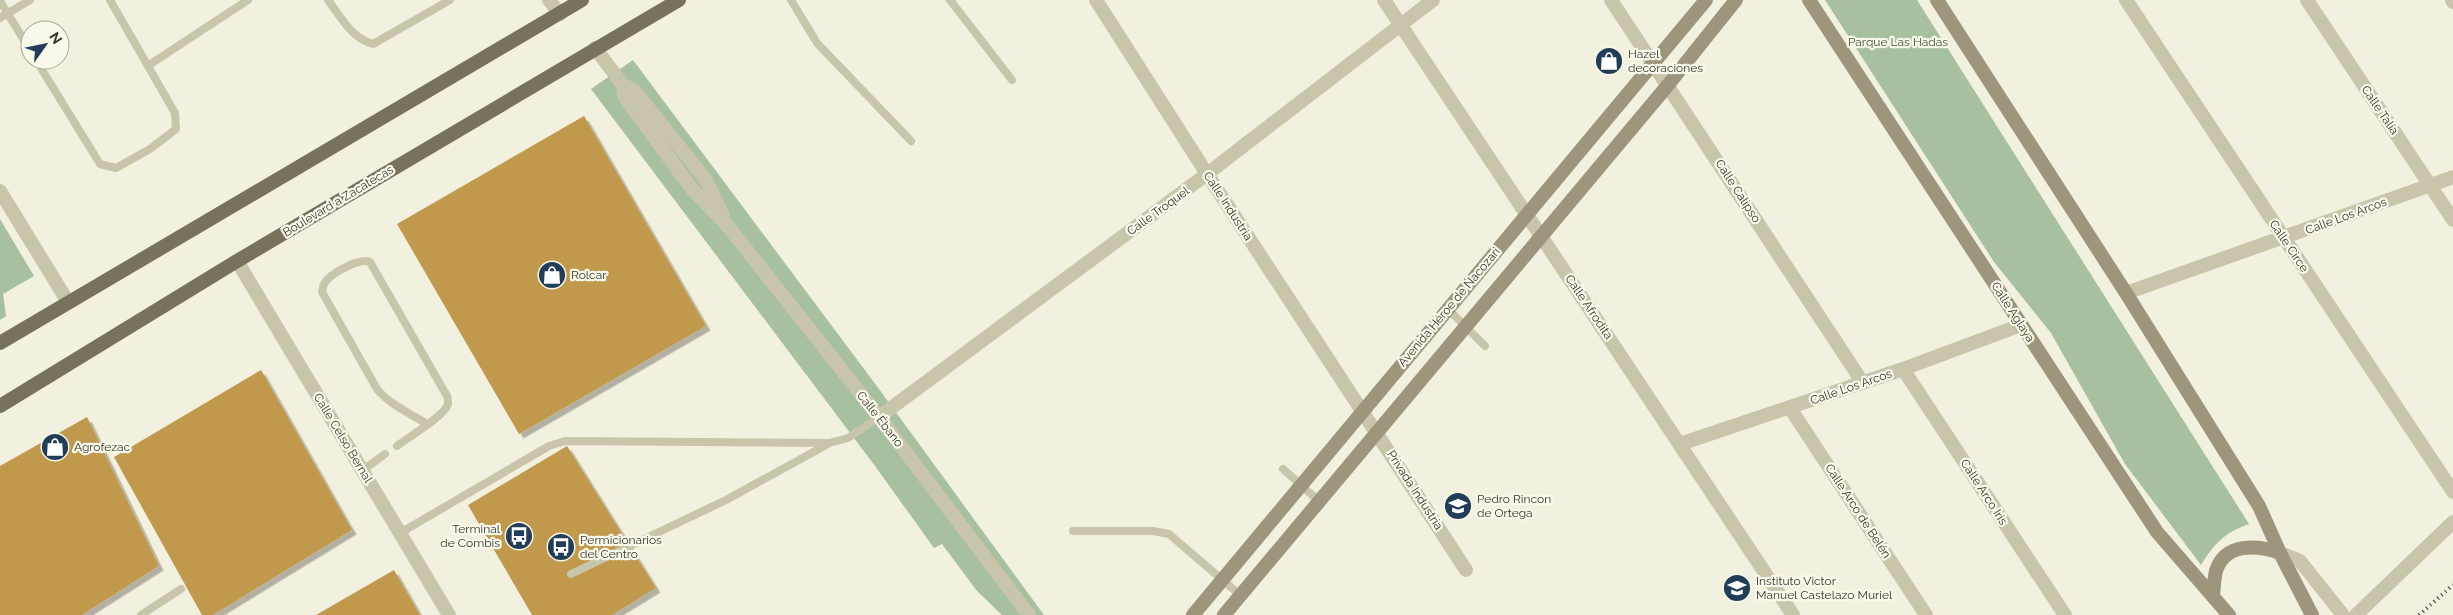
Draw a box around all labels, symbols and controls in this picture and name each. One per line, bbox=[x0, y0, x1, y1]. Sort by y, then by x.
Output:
north arrow bbox=[20, 20, 70, 70]
text: N bbox=[46, 29, 66, 47]
park label: Parque Las Hadas bbox=[1848, 35, 1948, 49]
shop icon: Hazel decoraciones bbox=[1594, 46, 1624, 76]
place label: Hazel decoraciones bbox=[1628, 47, 1703, 75]
street label: Calle Talía bbox=[2359, 83, 2401, 137]
street label: Calle Calipso bbox=[1712, 157, 1764, 225]
street label: Boulevard a Zacatecas bbox=[280, 162, 396, 240]
street label: Calle Industria bbox=[1201, 169, 1255, 243]
street label: Calle Troquel bbox=[1124, 183, 1192, 238]
street label: Calle Los Arcos bbox=[2303, 195, 2389, 237]
street label: Calle Circe bbox=[2266, 217, 2312, 275]
street label: Avenida Héroe de Nacozari bbox=[1395, 245, 1503, 369]
shop icon: Rolcar bbox=[537, 260, 567, 290]
place label: Rolcar bbox=[571, 268, 607, 282]
street label: Calle Afrodita bbox=[1562, 272, 1616, 342]
street label: Calle Aglaya bbox=[1988, 279, 2038, 345]
street label: Calle Los Arcos bbox=[1808, 366, 1894, 408]
street label: Calle Ébano bbox=[854, 388, 906, 450]
street label: Calle Celso Bernal bbox=[311, 391, 376, 486]
shop icon: Agrofezac bbox=[40, 432, 70, 462]
place label: Agrofezac bbox=[74, 440, 131, 454]
street label: Privada Industria bbox=[1384, 448, 1446, 532]
street label: Calle Arco Iris bbox=[1958, 457, 2011, 528]
street label: Calle Arco de Belén bbox=[1822, 461, 1894, 561]
school or university icon: Pedro Rincon de Ortega bbox=[1443, 491, 1473, 521]
place label: Pedro Rincon de Ortega bbox=[1477, 492, 1551, 520]
bus stop icon: Terminal de Combis bbox=[504, 521, 534, 551]
place label: Terminal de Combis bbox=[440, 522, 501, 550]
bus stop icon: Permicionarios del Centro bbox=[546, 532, 576, 562]
place label: Permicionarios del Centro bbox=[580, 533, 662, 561]
school or university icon: Instituto Victor Manuel Castelazo Muriel bbox=[1722, 573, 1752, 603]
place label: Instituto Victor Manuel Castelazo Muriel bbox=[1756, 574, 1893, 602]

